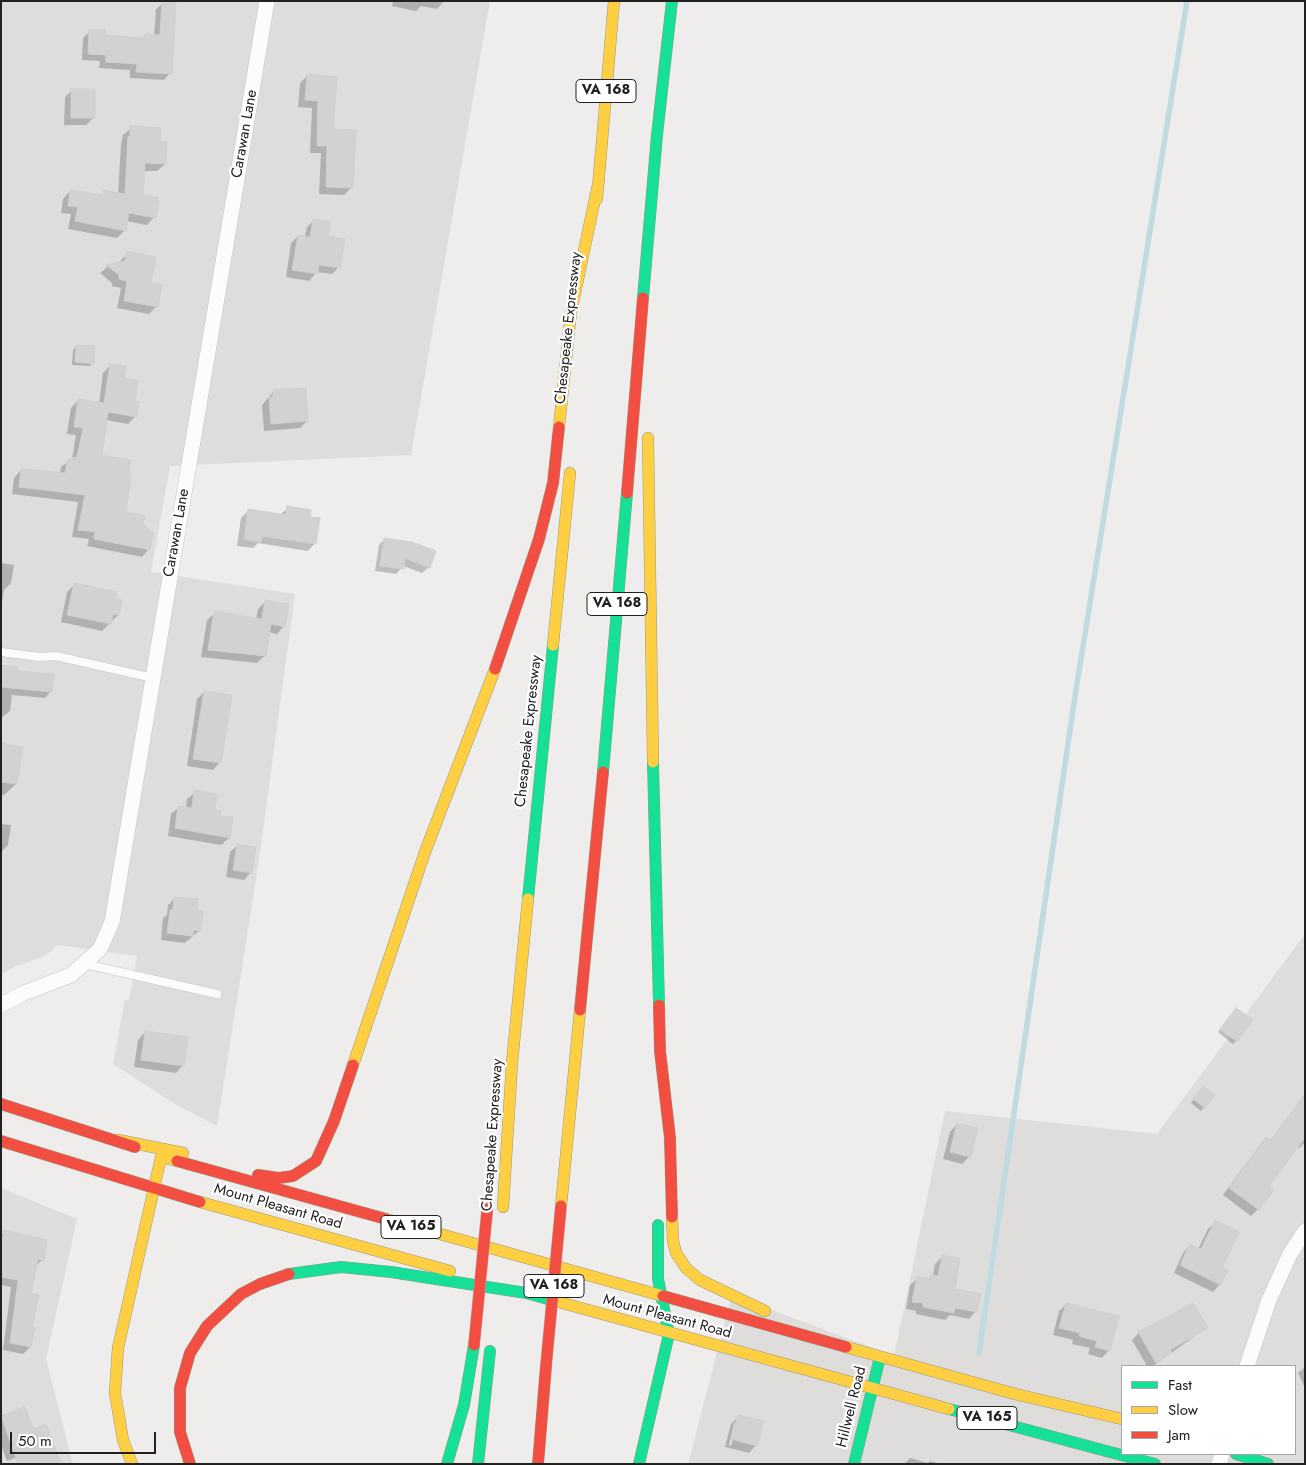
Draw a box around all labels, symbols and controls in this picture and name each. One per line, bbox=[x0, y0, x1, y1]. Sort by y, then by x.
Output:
road number: VA 168 bbox=[576, 80, 636, 102]
street label: Carawan Lane bbox=[228, 89, 262, 179]
street label: Chesapeake Expressway bbox=[552, 251, 586, 405]
street label: Carawan Lane bbox=[160, 488, 194, 578]
road number: VA 168 bbox=[587, 592, 647, 616]
street label: Chesapeake Expressway bbox=[512, 654, 546, 808]
street label: Chesapeake Expressway bbox=[479, 1058, 507, 1212]
street label: Mount Pleasant Road bbox=[212, 1180, 344, 1234]
road number: VA 165 bbox=[381, 1216, 441, 1238]
road number: VA 168 bbox=[524, 1274, 584, 1298]
street label: Mount Pleasant Road bbox=[601, 1291, 733, 1343]
street label: Hillwell Road bbox=[833, 1365, 871, 1449]
legend bbox=[1121, 1365, 1296, 1455]
text: Fast bbox=[1168, 1374, 1192, 1396]
text: Slow bbox=[1168, 1399, 1198, 1421]
road number: VA 165 bbox=[957, 1406, 1017, 1430]
scale bar bbox=[12, 1422, 159, 1454]
text: Jam bbox=[1168, 1424, 1191, 1446]
text: 50 m bbox=[18, 1430, 52, 1452]

